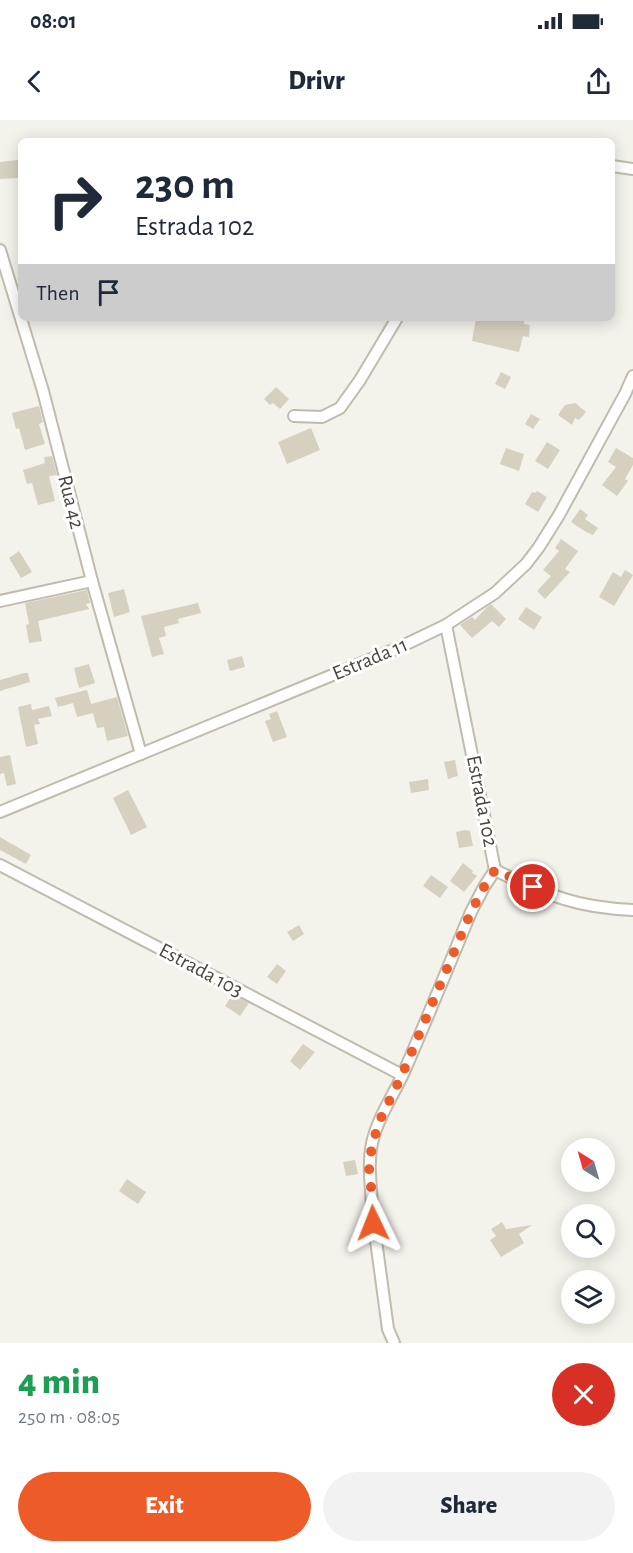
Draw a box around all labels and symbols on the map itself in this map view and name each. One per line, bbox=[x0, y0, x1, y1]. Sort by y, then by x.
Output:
street label: Rua 42 bbox=[54, 473, 88, 531]
street label: Estrada 11 bbox=[329, 634, 411, 684]
street label: Estrada 102 bbox=[463, 753, 501, 849]
pin bbox=[507, 861, 558, 912]
street label: Estrada 103 bbox=[156, 939, 246, 1001]
north arrow bbox=[561, 1138, 615, 1192]
position arrow bbox=[341, 1191, 405, 1255]

